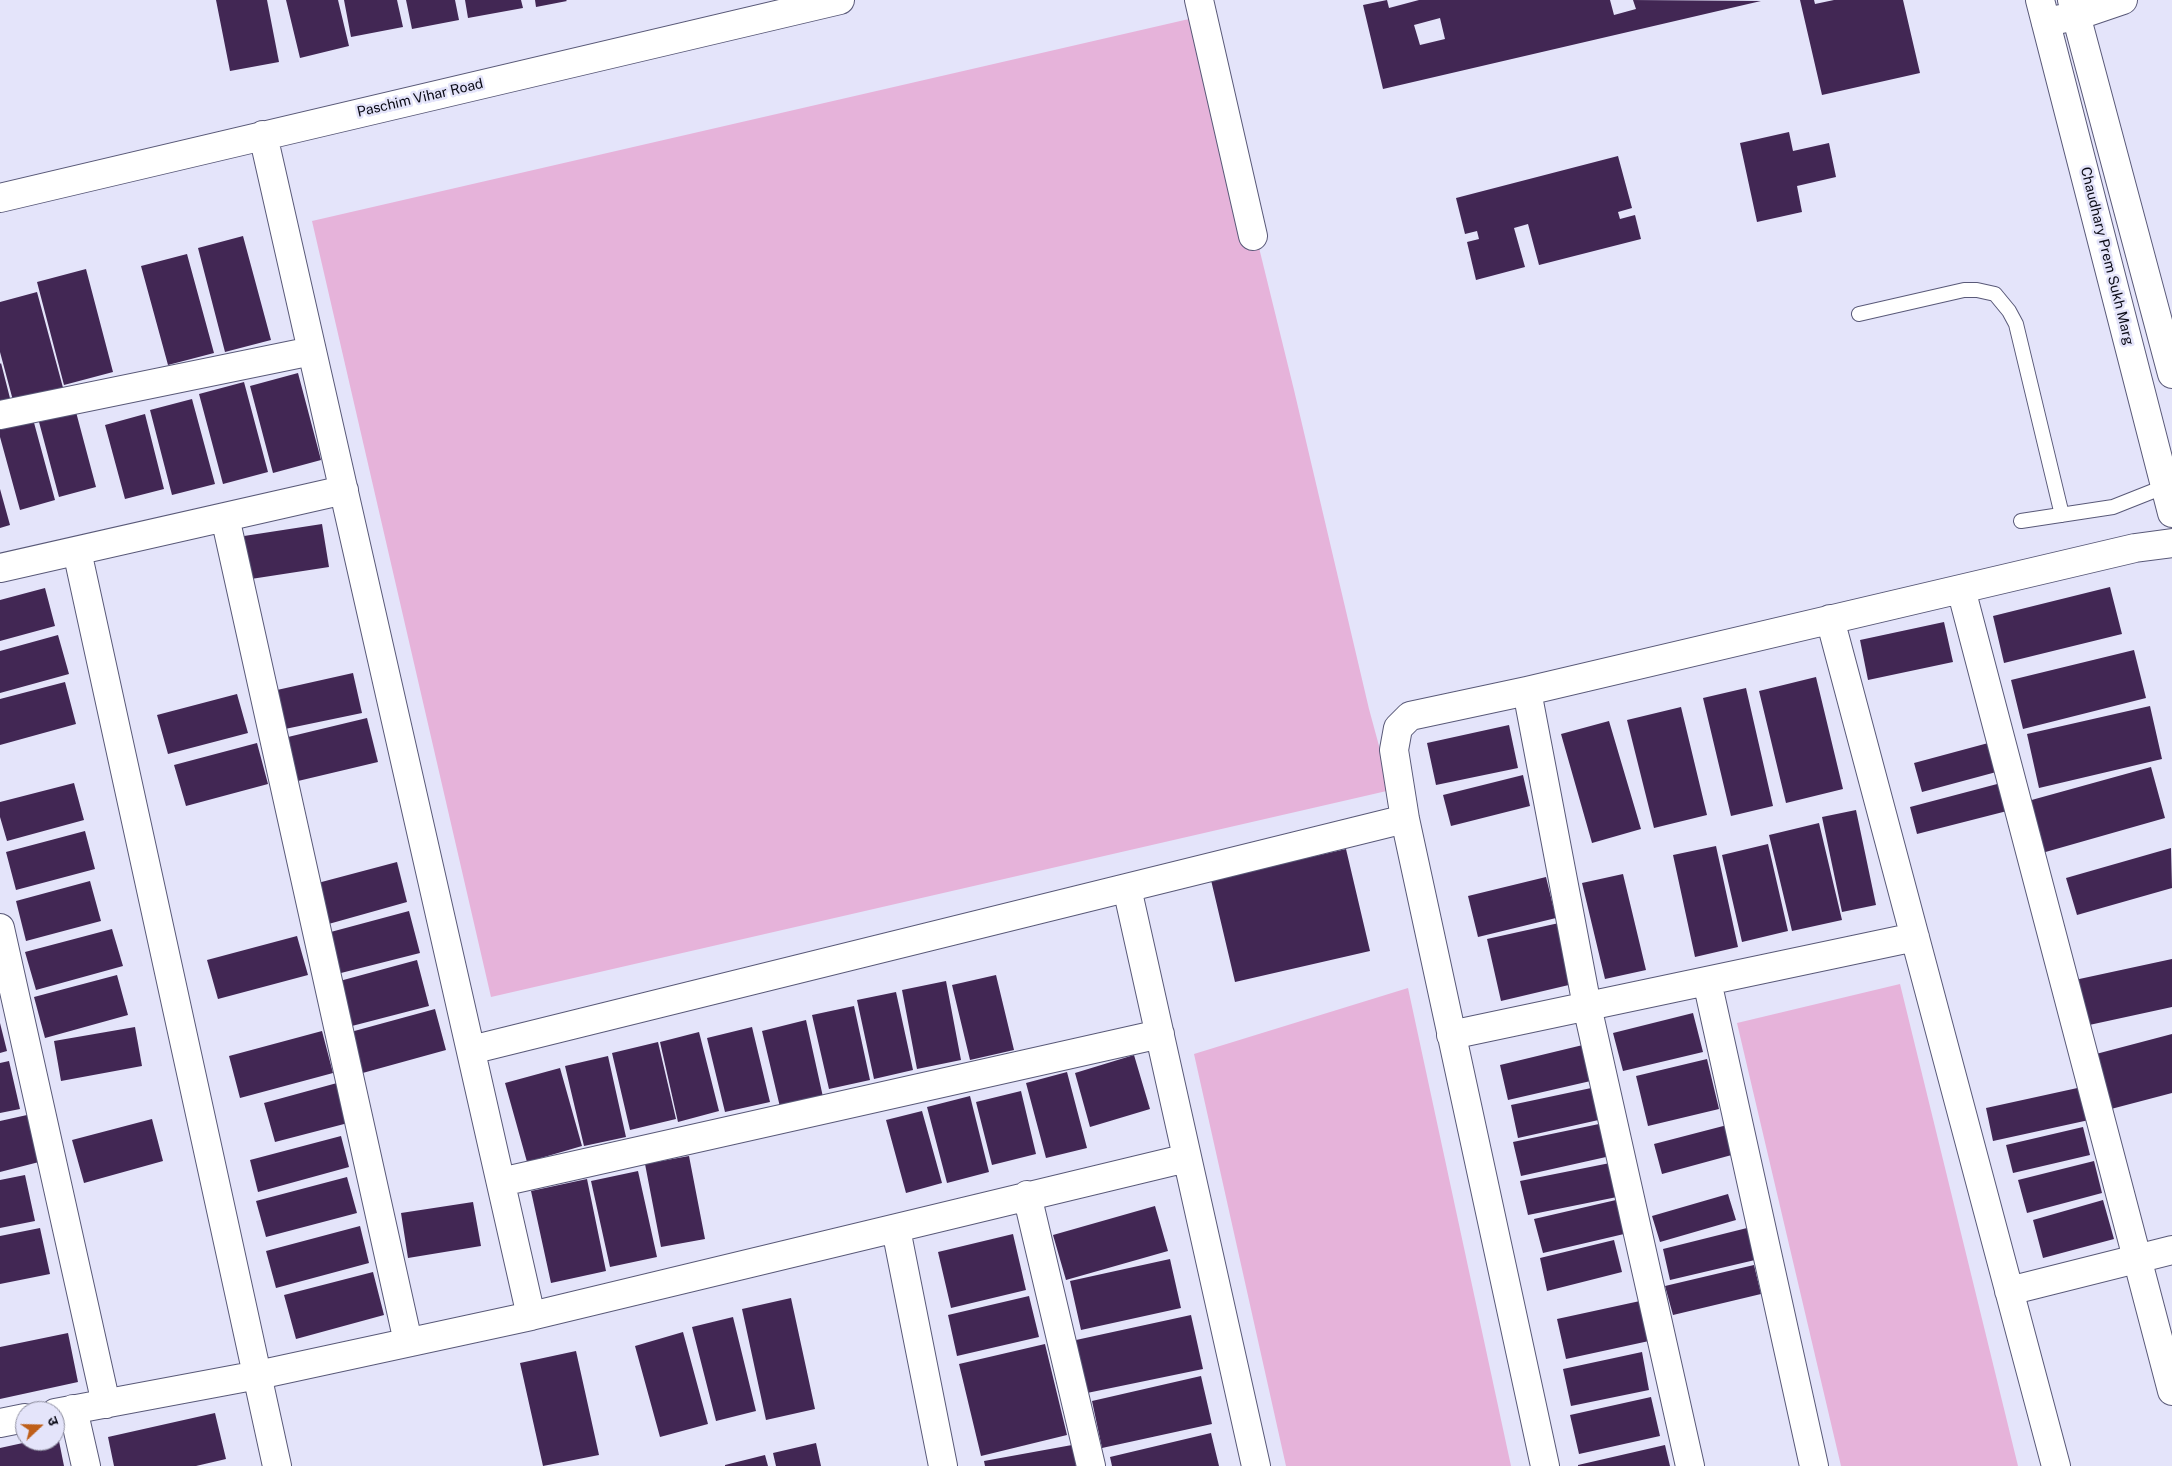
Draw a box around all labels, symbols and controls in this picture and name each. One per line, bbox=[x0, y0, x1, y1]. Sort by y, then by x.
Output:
street label: Paschim Vihar Road bbox=[355, 75, 485, 121]
street label: Chaudhary Prem Sukh Marg bbox=[2077, 165, 2137, 347]
north arrow bbox=[15, 1401, 65, 1451]
text: उ bbox=[44, 1414, 62, 1428]

